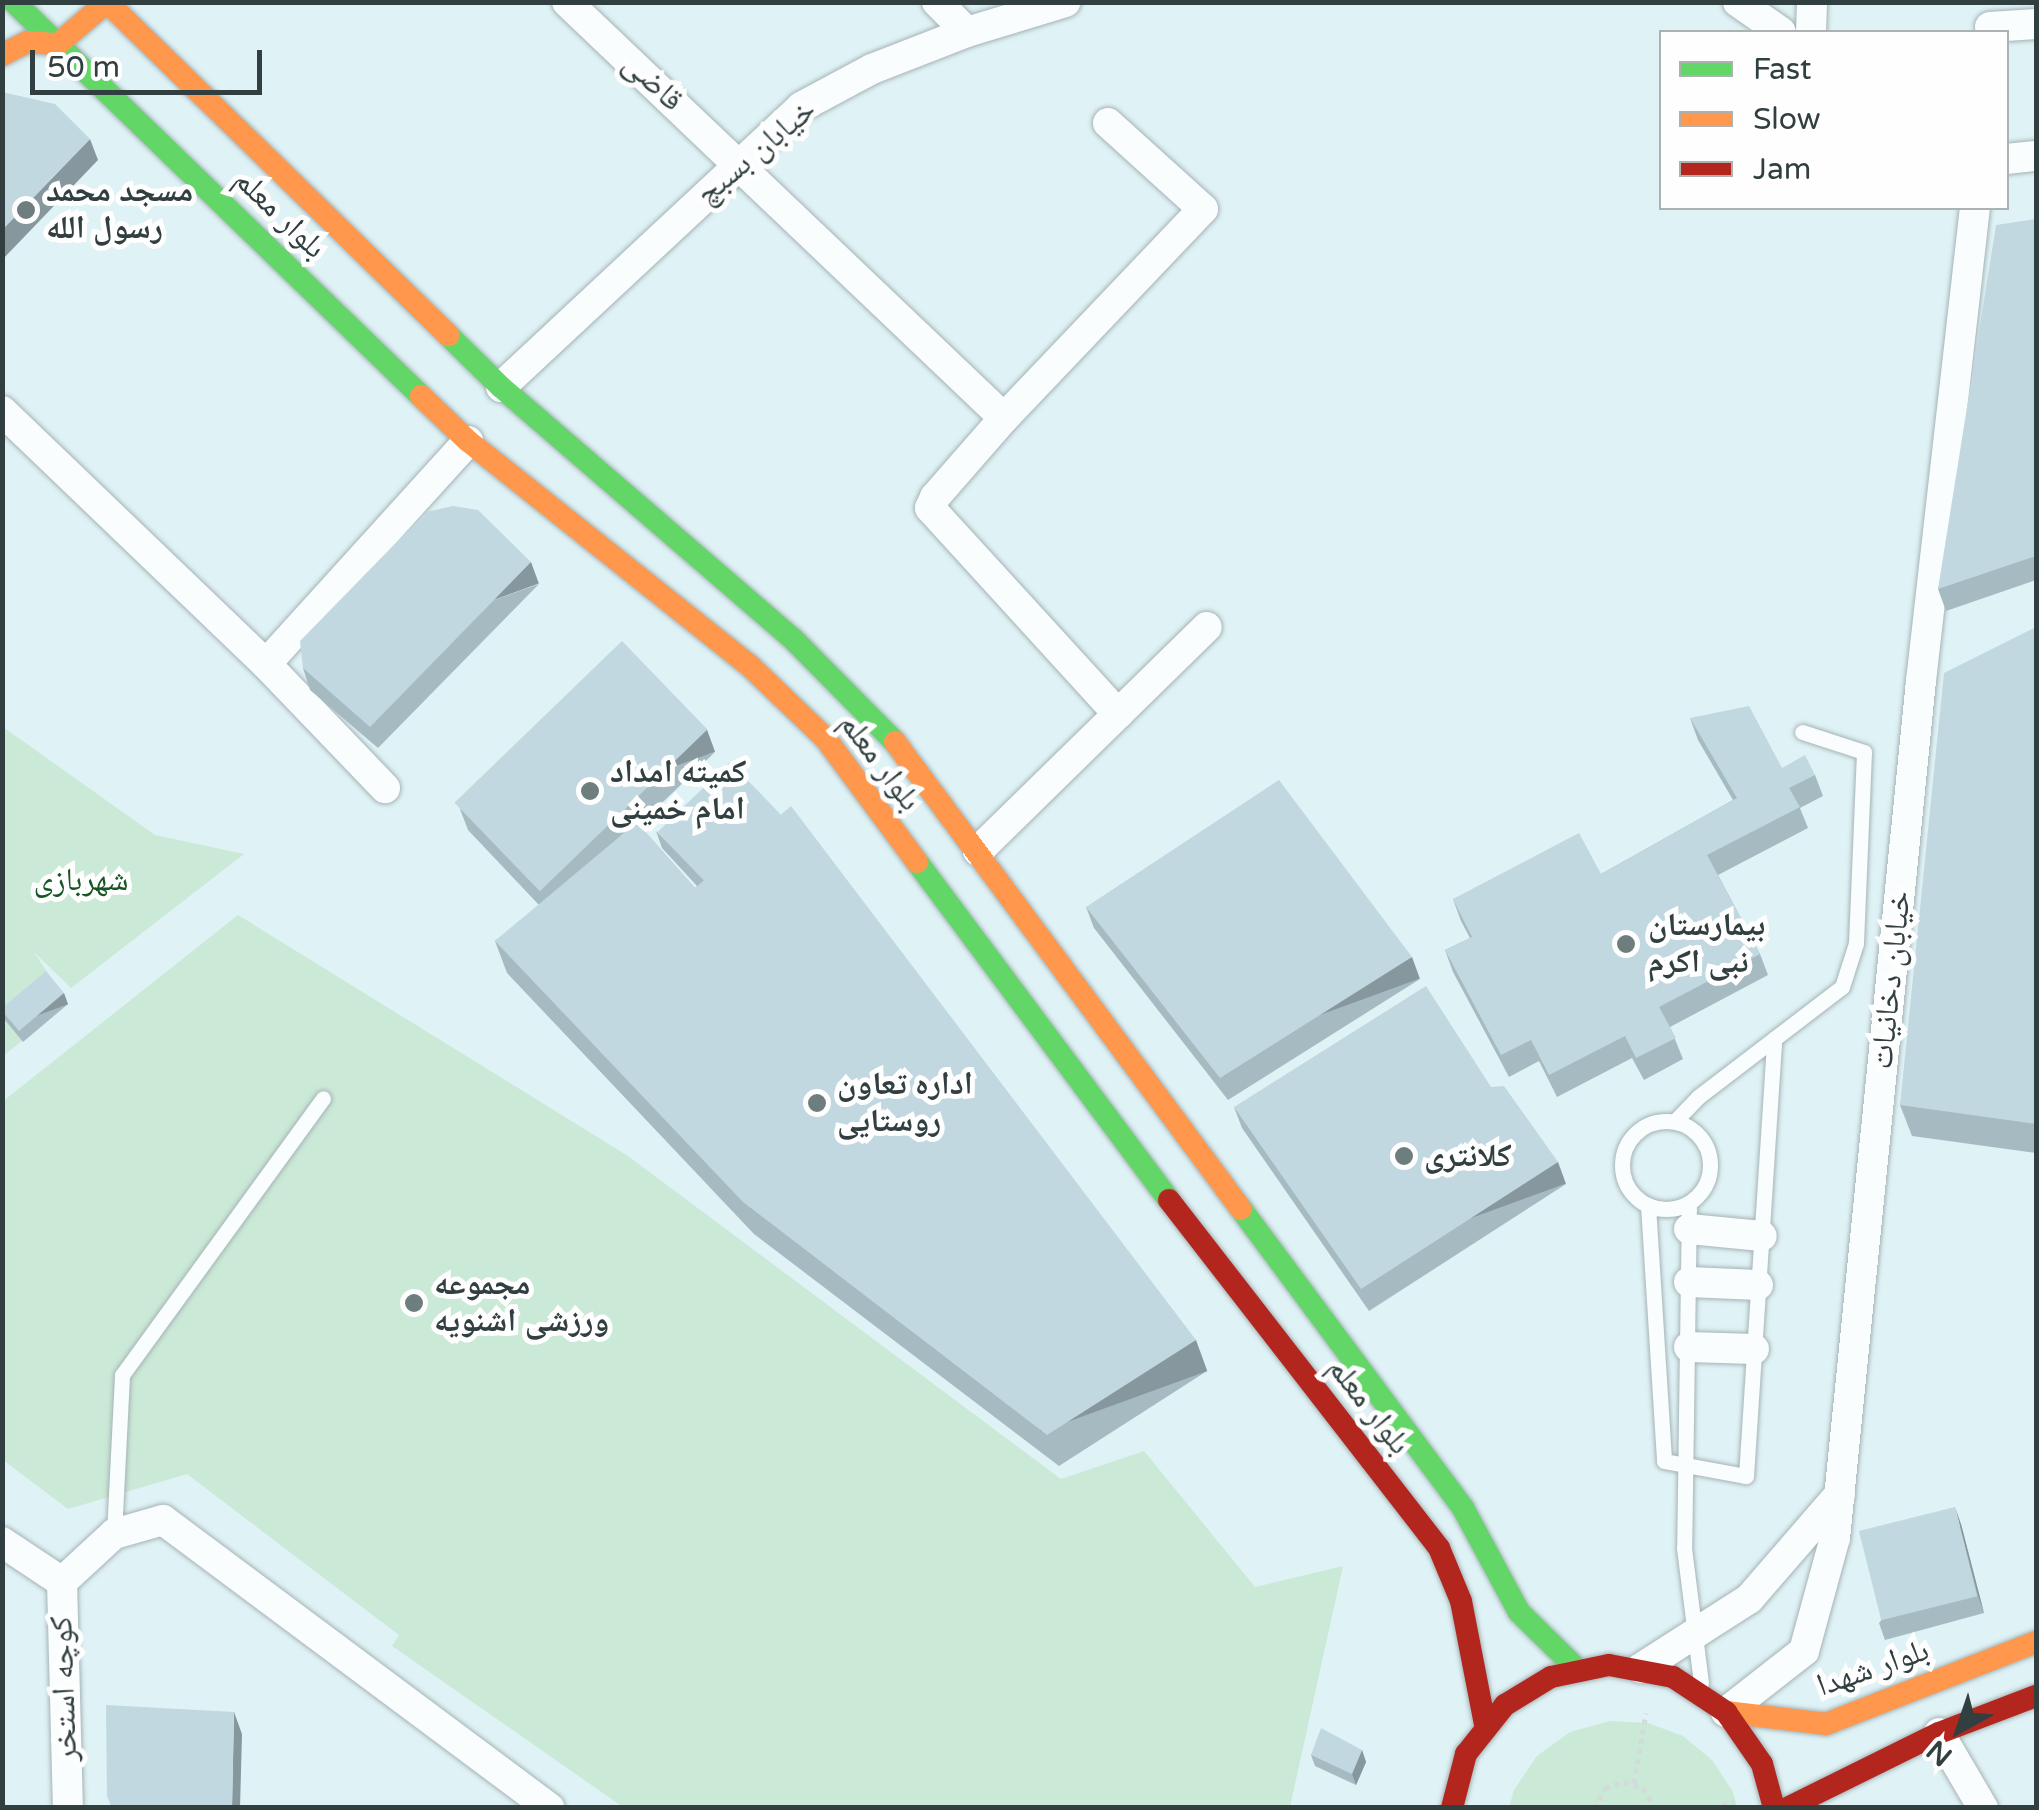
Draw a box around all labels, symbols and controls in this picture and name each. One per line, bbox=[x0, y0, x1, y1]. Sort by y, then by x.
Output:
scale bar bbox=[35, 30, 268, 92]
legend bbox=[1659, 30, 2009, 210]
street label: قاضی bbox=[615, 45, 691, 119]
text: 50 m bbox=[47, 49, 120, 86]
text: Fast bbox=[1753, 51, 1812, 88]
street label: خیابان بسبچ bbox=[688, 91, 824, 213]
text: Slow bbox=[1753, 101, 1821, 138]
text: Jam bbox=[1753, 151, 1811, 188]
street label: بلوار معلم bbox=[226, 161, 334, 267]
place label: مسجد محمد رسول الله bbox=[46, 173, 193, 248]
marker: مسجد محمد رسول الله bbox=[15, 199, 37, 221]
street label: بلوار معلم bbox=[831, 706, 929, 818]
place label: کمیته امداد امام خمینی bbox=[610, 754, 746, 829]
marker: کمیته امداد امام خمینی bbox=[579, 780, 601, 802]
park label: شهربازی bbox=[33, 861, 129, 899]
street label: خیابان دخانیات bbox=[1863, 889, 1919, 1071]
place label: بیمارستان نبی اکرم bbox=[1648, 907, 1765, 982]
marker: بیمارستان نبی اکرم bbox=[1613, 931, 1639, 957]
place label: اداره تعاون روستایی bbox=[837, 1066, 973, 1141]
marker: اداره تعاون روستایی bbox=[806, 1092, 828, 1114]
place label: کلانتری bbox=[1424, 1137, 1512, 1175]
marker: کلانتری bbox=[1393, 1145, 1415, 1167]
place label: مجموعه ورزشی اشنویه bbox=[434, 1266, 609, 1341]
marker: مجموعه ورزشی اشنویه bbox=[403, 1292, 425, 1314]
street label: بلوار معلم bbox=[1319, 1350, 1419, 1462]
street label: کوچه استخر bbox=[42, 1615, 86, 1763]
street label: بلوار شهدا bbox=[1812, 1631, 1934, 1705]
north arrow bbox=[1909, 1680, 2009, 1780]
text: N bbox=[1920, 1733, 1959, 1773]

